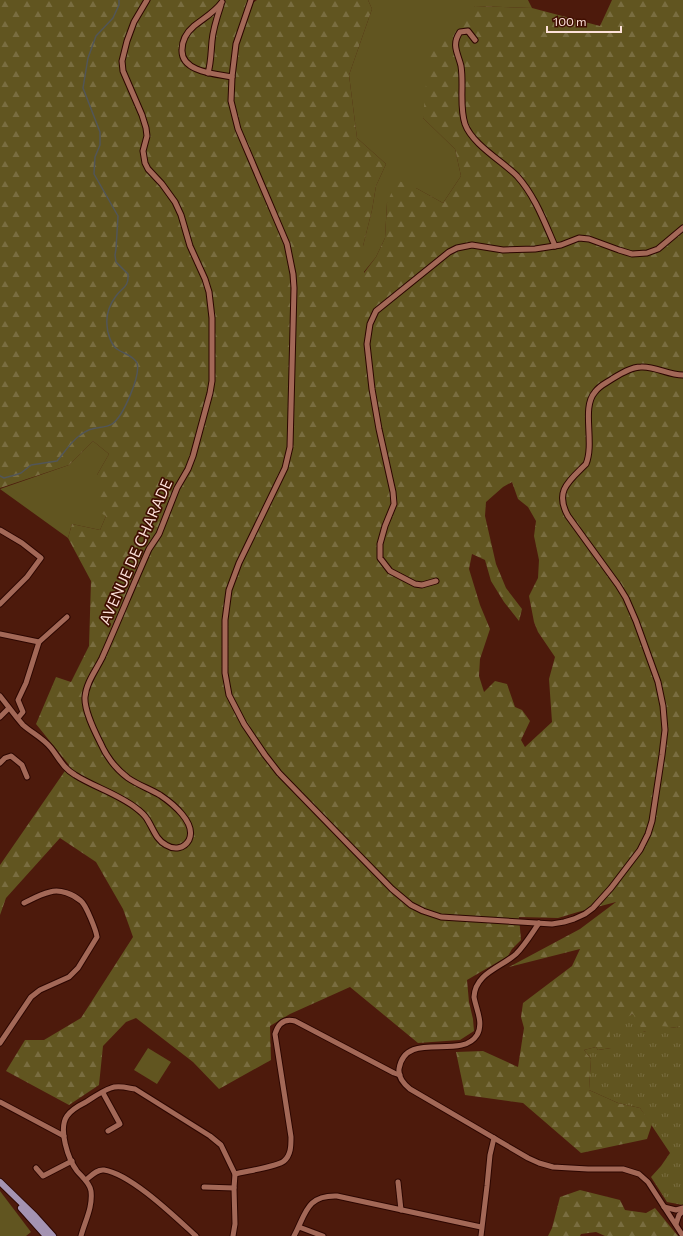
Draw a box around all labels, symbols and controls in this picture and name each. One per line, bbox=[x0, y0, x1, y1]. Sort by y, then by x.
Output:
scale bar bbox=[547, 8, 621, 34]
text: 100 m bbox=[553, 14, 587, 28]
street label: AVENUE DE CHARADE bbox=[95, 476, 175, 627]

